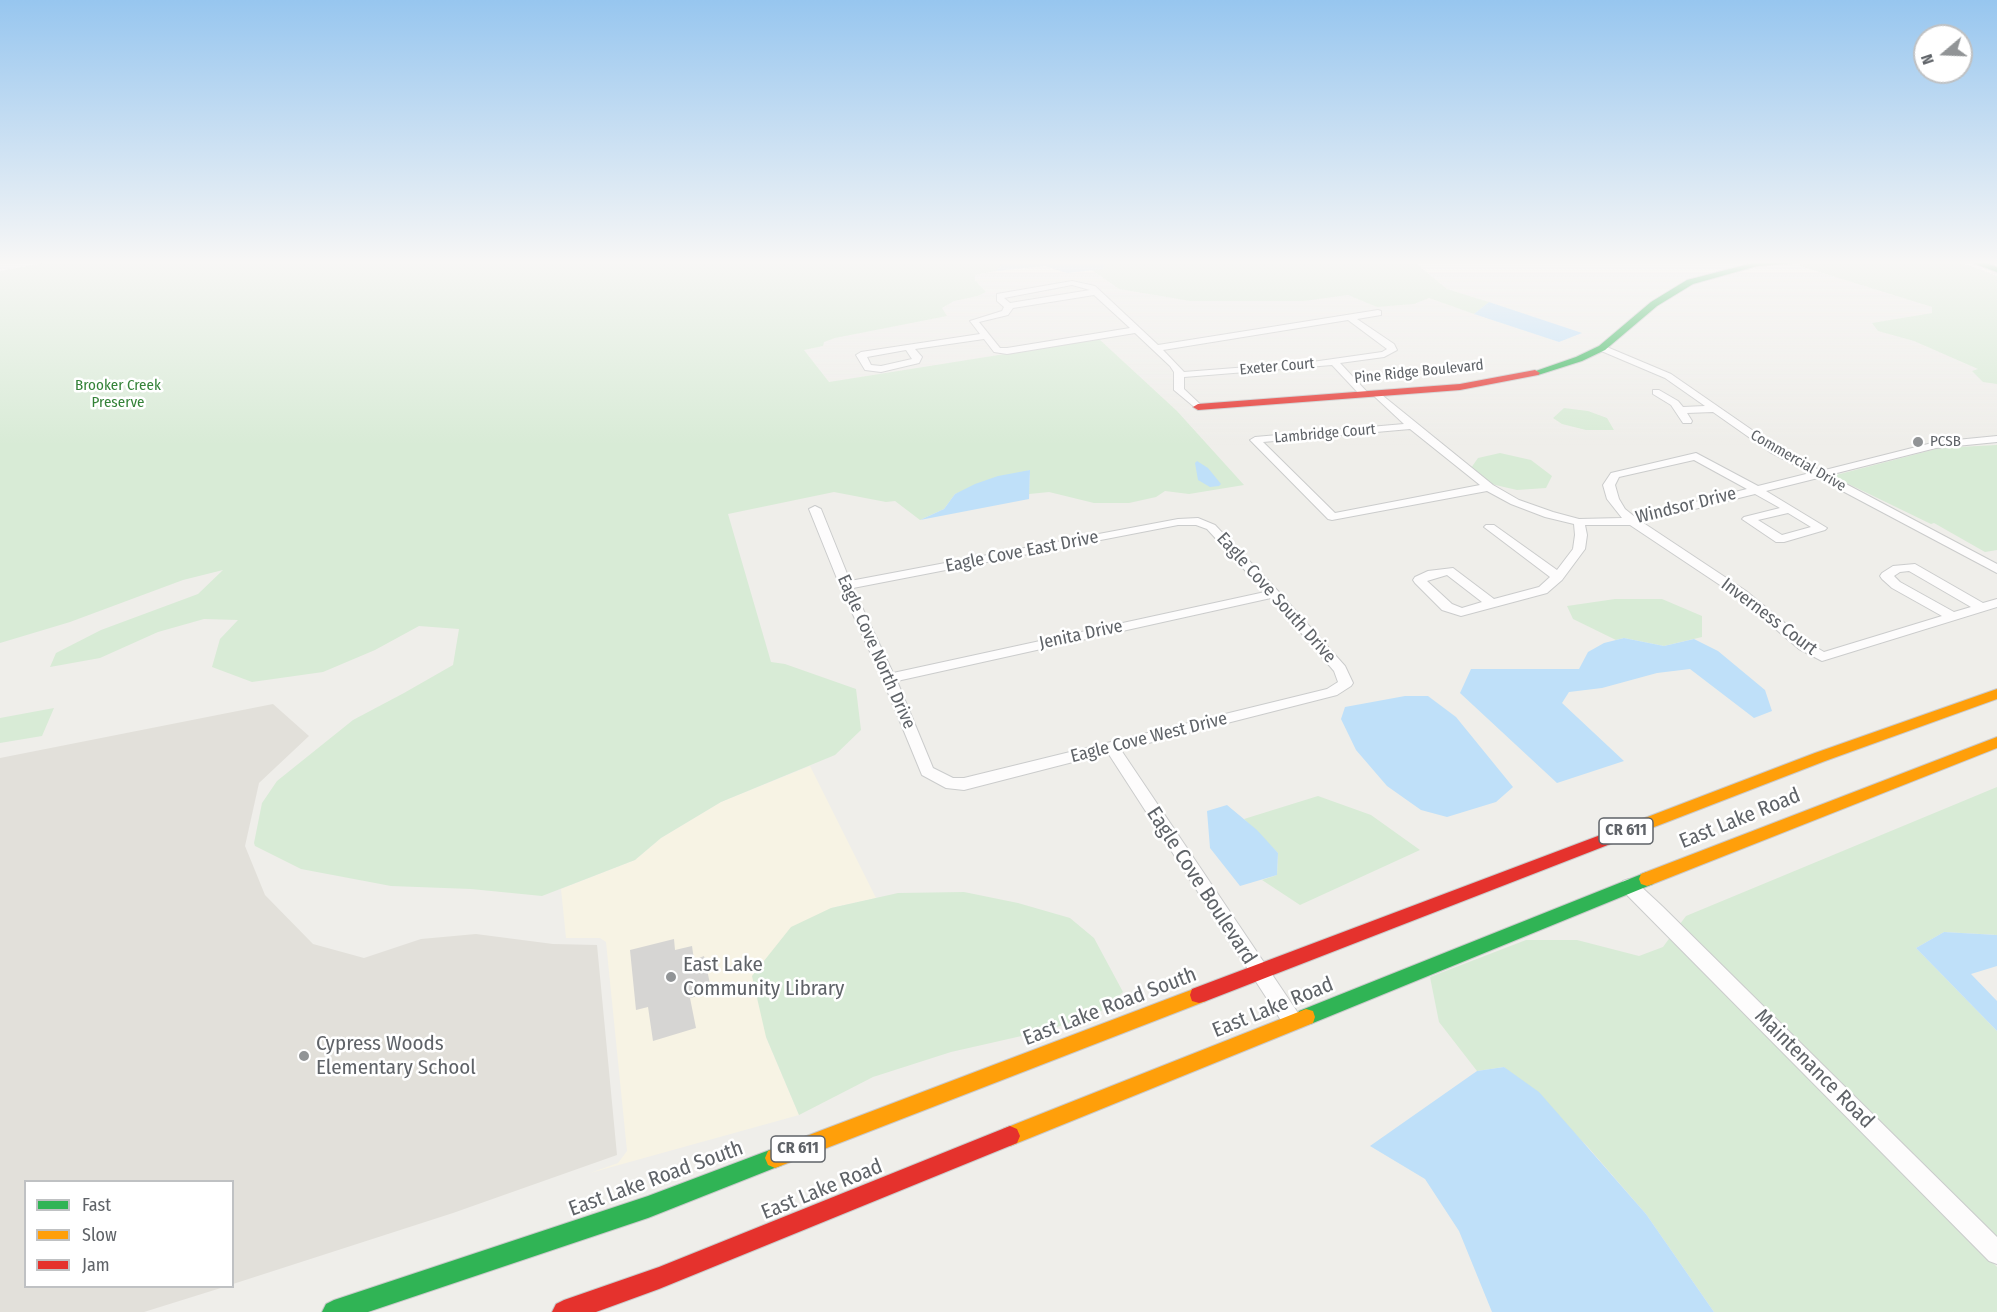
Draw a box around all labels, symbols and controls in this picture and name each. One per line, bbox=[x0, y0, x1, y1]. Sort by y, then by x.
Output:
north arrow bbox=[1913, 24, 1973, 84]
text: N bbox=[1917, 52, 1938, 67]
street label: Exeter Court bbox=[1239, 355, 1315, 379]
street label: Pine Ridge Boulevard bbox=[1353, 356, 1485, 388]
park label: Brooker Creek Preserve bbox=[75, 377, 161, 412]
street label: Lambridge Court bbox=[1274, 421, 1376, 447]
street label: Commercial Drive bbox=[1747, 426, 1849, 496]
place label: PCSB bbox=[1930, 433, 1961, 451]
marker: PCSB bbox=[1911, 435, 1925, 449]
street label: Windsor Drive bbox=[1633, 483, 1739, 529]
street label: Eagle Cove East Drive bbox=[944, 527, 1100, 577]
street label: Eagle Cove South Drive bbox=[1212, 528, 1340, 668]
street label: Eagle Cove North Drive bbox=[832, 571, 920, 733]
street label: Inverness Court bbox=[1717, 574, 1821, 660]
street label: Jenita Drive bbox=[1037, 616, 1125, 654]
street label: Eagle Cove West Drive bbox=[1069, 708, 1229, 768]
street label: East Lake Road bbox=[1676, 783, 1804, 855]
street label: Eagle Cove Boulevard bbox=[1141, 803, 1261, 969]
road number: CR 611 bbox=[1599, 818, 1653, 844]
place label: East Lake Community Library bbox=[683, 952, 844, 1002]
street label: East Lake Road South bbox=[1020, 962, 1200, 1052]
marker: East Lake Community Library bbox=[664, 970, 678, 984]
street label: East Lake Road bbox=[1209, 972, 1337, 1044]
street label: Maintenance Road bbox=[1749, 1004, 1879, 1134]
place label: Cypress Woods Elementary School bbox=[316, 1031, 476, 1081]
marker: Cypress Woods Elementary School bbox=[297, 1049, 311, 1063]
street label: East Lake Road South bbox=[565, 1136, 747, 1222]
road number: CR 611 bbox=[771, 1136, 825, 1162]
street label: East Lake Road bbox=[758, 1154, 886, 1226]
legend bbox=[24, 1180, 234, 1288]
text: Fast bbox=[82, 1194, 111, 1216]
text: Slow bbox=[82, 1224, 117, 1246]
text: Jam bbox=[82, 1254, 110, 1276]

